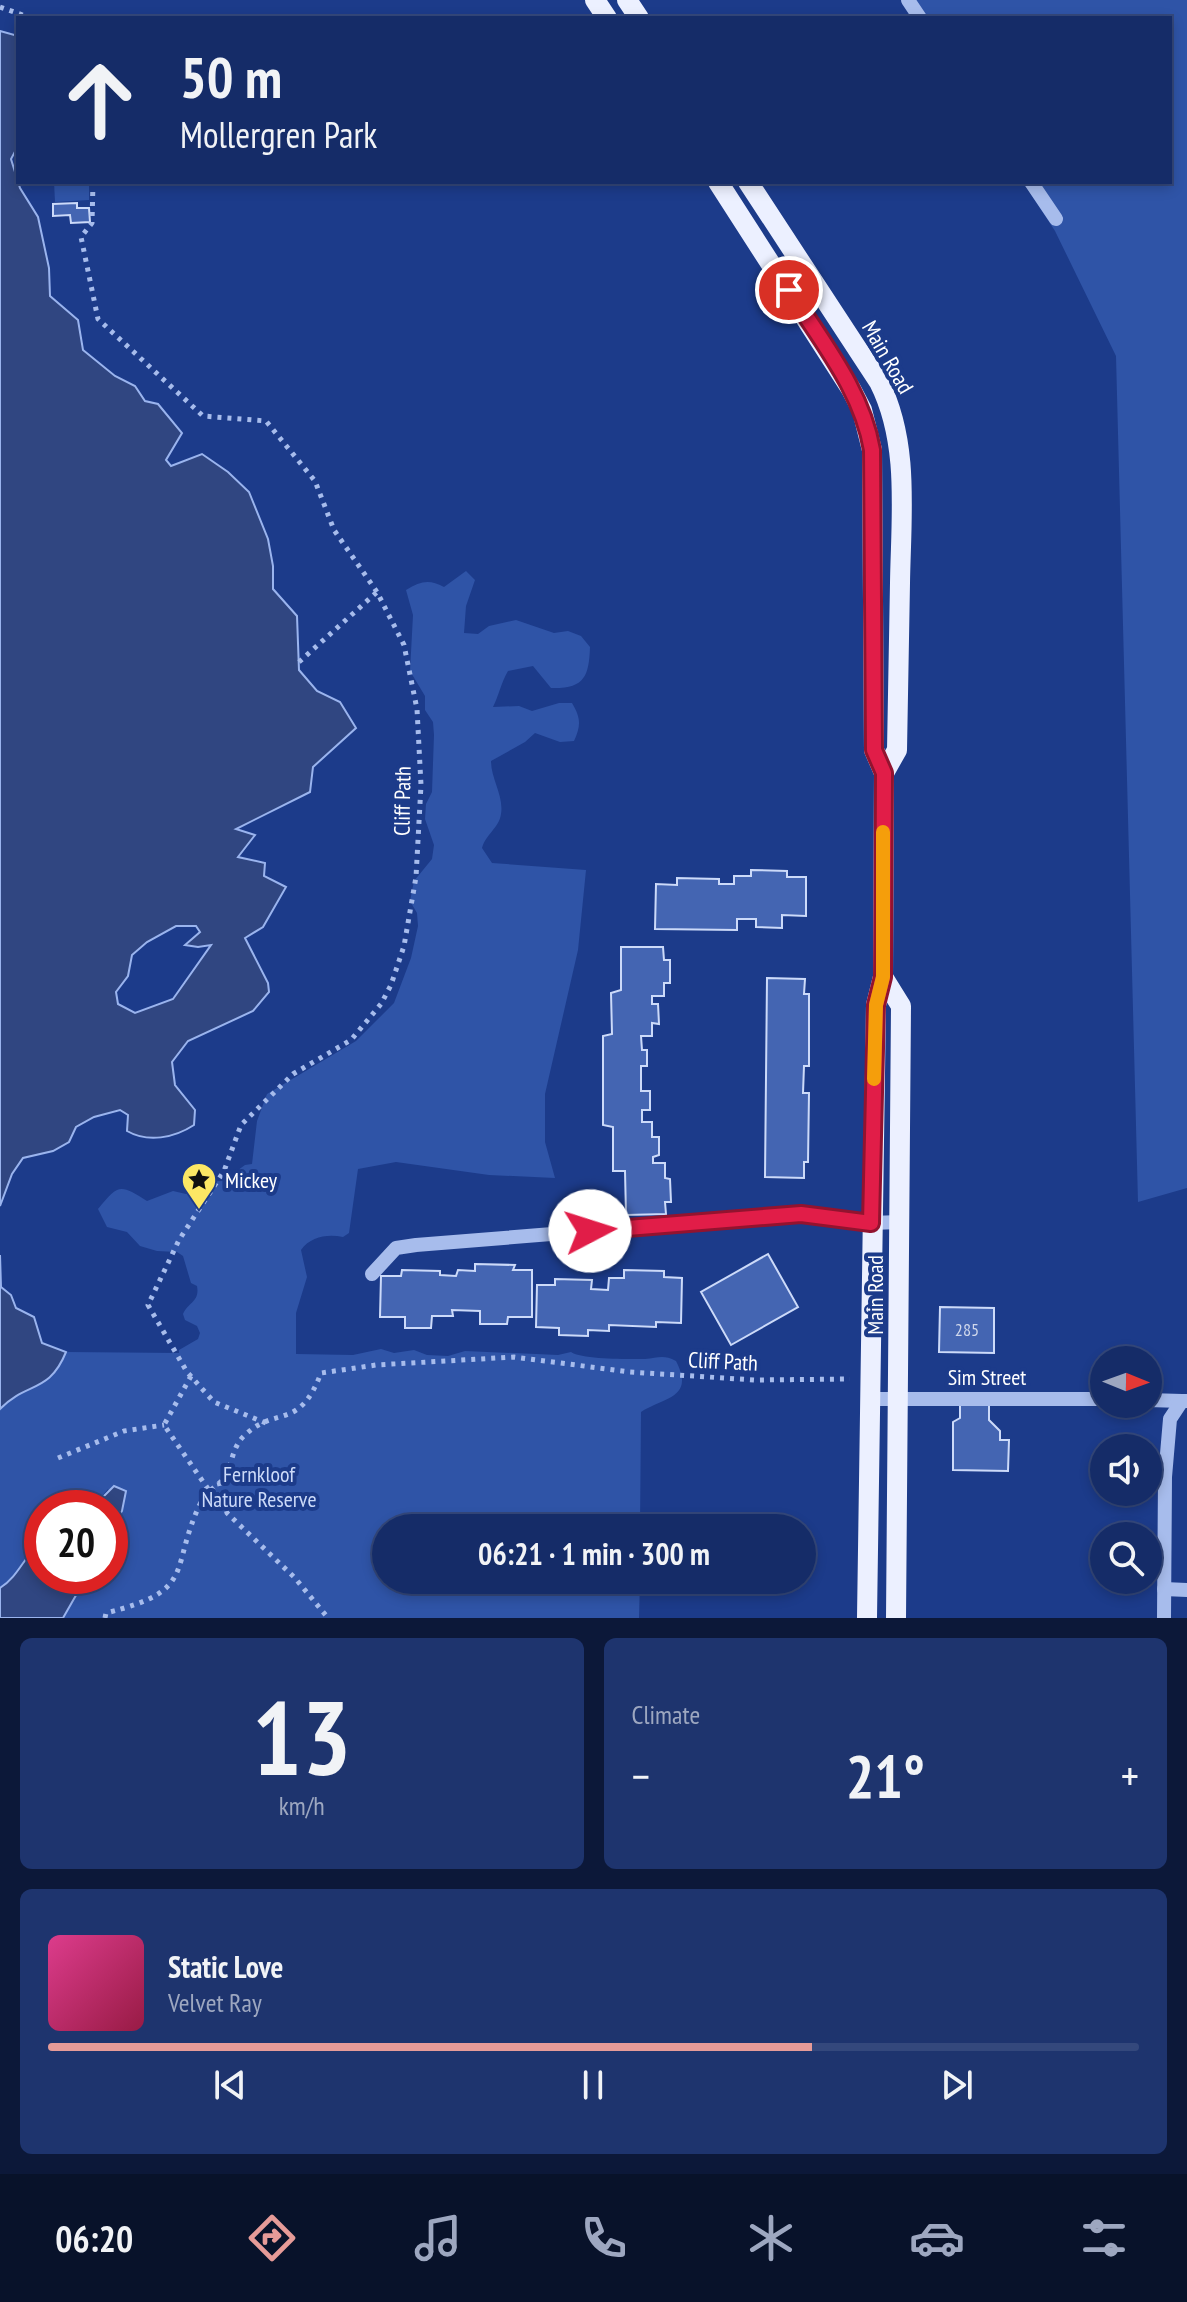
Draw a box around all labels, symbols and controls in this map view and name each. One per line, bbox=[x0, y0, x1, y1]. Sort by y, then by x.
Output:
text: 50 m bbox=[180, 41, 282, 113]
icon: ahead bbox=[48, 48, 152, 152]
text: Mollergren Park bbox=[180, 111, 377, 158]
pin bbox=[755, 256, 823, 324]
icon: arrive bbox=[767, 268, 811, 312]
street label: Main Road bbox=[856, 316, 920, 398]
street label: Cliff Path bbox=[387, 766, 417, 836]
place icon: Mickey bbox=[180, 1161, 218, 1211]
place label: Mickey bbox=[225, 1166, 278, 1194]
position arrow bbox=[548, 1189, 632, 1273]
street label: Main Road bbox=[861, 1255, 889, 1335]
house number: 285 bbox=[955, 1318, 979, 1341]
street label: Cliff Path bbox=[687, 1345, 759, 1377]
north arrow bbox=[1090, 1346, 1162, 1418]
map controls bbox=[1090, 1346, 1162, 1594]
street label: Sim Street bbox=[948, 1363, 1026, 1391]
button: sound bbox=[1090, 1434, 1162, 1506]
park label: Fernkloof Nature Reserve bbox=[202, 1460, 316, 1513]
speed limit sign: 20 bbox=[24, 1490, 128, 1594]
button: search bbox=[1090, 1522, 1162, 1594]
text: 06:21 · 1 min · 300 m bbox=[478, 1534, 710, 1573]
text: 13 bbox=[252, 1669, 351, 1804]
text: Climate bbox=[632, 1698, 700, 1731]
text: 21° bbox=[846, 1737, 925, 1815]
text: − bbox=[632, 1747, 650, 1804]
text: + bbox=[1121, 1747, 1139, 1804]
text: km/h bbox=[279, 1789, 325, 1822]
text: Static Love bbox=[168, 1947, 283, 1986]
text: Velvet Ray bbox=[168, 1986, 262, 2019]
icon: previous bbox=[208, 2063, 252, 2107]
icon: pause bbox=[571, 2063, 615, 2107]
icon: next bbox=[935, 2063, 979, 2107]
icon: directions bbox=[244, 2210, 300, 2266]
icon: music bbox=[410, 2210, 466, 2266]
icon: phone bbox=[576, 2210, 632, 2266]
icon: climate bbox=[743, 2210, 799, 2266]
icon: car bbox=[909, 2210, 965, 2266]
icon: filters bbox=[1076, 2210, 1132, 2266]
text: 06:20 bbox=[55, 2215, 133, 2262]

